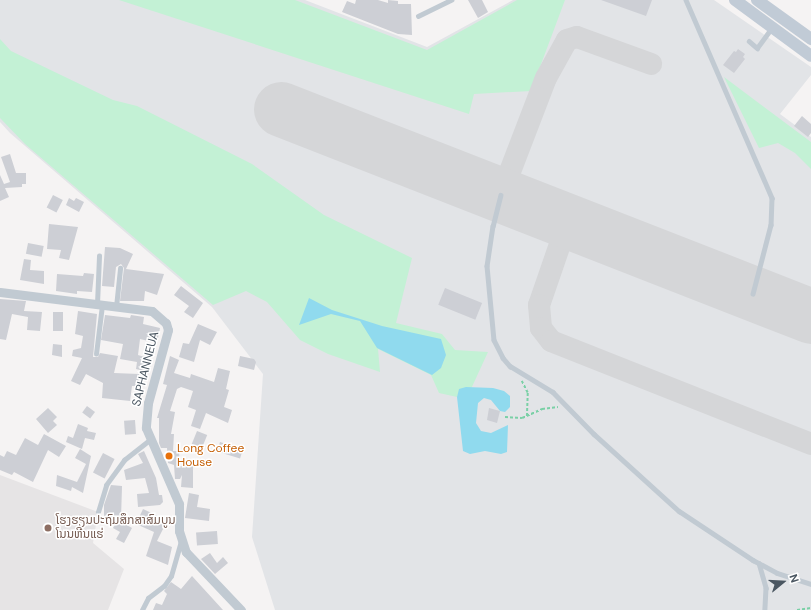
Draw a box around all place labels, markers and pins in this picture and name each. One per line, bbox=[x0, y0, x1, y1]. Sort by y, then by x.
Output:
place label: Long Coffee House bbox=[177, 442, 244, 470]
marker: Long Coffee House bbox=[164, 451, 174, 461]
place label: ໂຮງຮຽນປະຖົມສຶກສາສົມບູນ ໂນນຫີນແຮ່ bbox=[56, 514, 176, 542]
marker: ໂຮງຮຽນປະຖົມສຶກສາສົມບູນ ໂນນຫີນແຮ່ bbox=[43, 523, 53, 533]

